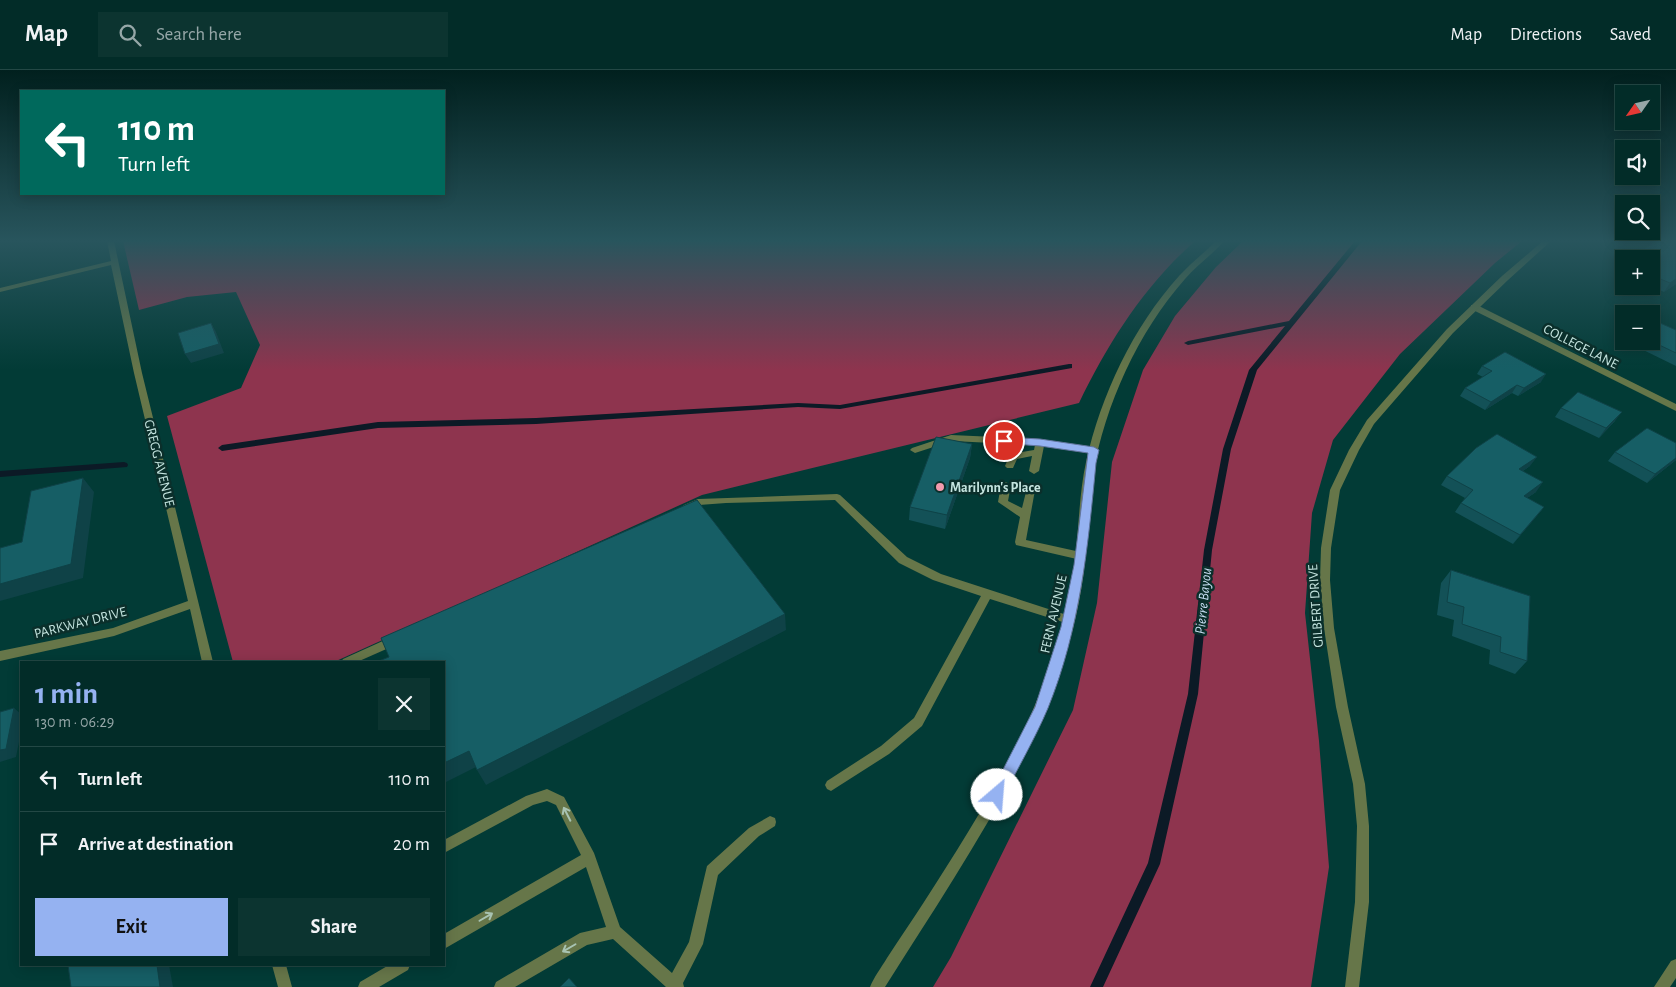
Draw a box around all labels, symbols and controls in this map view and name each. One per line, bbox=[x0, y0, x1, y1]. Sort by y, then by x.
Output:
search box bbox=[98, 12, 448, 57]
icon: search bbox=[116, 21, 144, 49]
text: Map bbox=[25, 22, 68, 46]
text: Search here bbox=[156, 25, 242, 44]
text: Map bbox=[1451, 26, 1482, 44]
text: Directions bbox=[1510, 26, 1582, 44]
text: Saved bbox=[1610, 26, 1651, 44]
north arrow bbox=[1615, 85, 1660, 130]
map controls bbox=[1615, 85, 1660, 350]
icon: left bbox=[35, 110, 100, 175]
text: 110 m bbox=[118, 112, 195, 147]
button: sound bbox=[1615, 140, 1660, 185]
text: Turn left bbox=[118, 153, 190, 175]
button: search bbox=[1615, 195, 1660, 240]
button: + bbox=[1615, 250, 1660, 295]
button: − bbox=[1615, 305, 1660, 350]
street label: COLLEGE LANE bbox=[1541, 322, 1620, 372]
street label: GREGG AVENUE bbox=[141, 418, 177, 509]
pin bbox=[983, 420, 1025, 462]
icon: arrive bbox=[990, 427, 1018, 455]
marker: Marilynn's Place bbox=[934, 481, 946, 493]
place label: Marilynn's Place bbox=[950, 481, 1041, 495]
street label: GILBERT DRIVE bbox=[1306, 563, 1326, 648]
water label: Pierre Bayou bbox=[1193, 567, 1214, 635]
street label: FERN AVENUE bbox=[1038, 573, 1070, 655]
street label: PARKWAY DRIVE bbox=[33, 605, 128, 641]
button: close bbox=[378, 678, 430, 730]
text: 1 min bbox=[35, 679, 98, 709]
text: 130 m · 06:29 bbox=[35, 714, 114, 730]
icon: left bbox=[35, 765, 63, 793]
position arrow bbox=[970, 768, 1022, 820]
text: Turn left bbox=[78, 770, 142, 789]
text: 110 m bbox=[389, 770, 430, 789]
one-way arrow bbox=[562, 807, 571, 822]
icon: arrive bbox=[35, 830, 63, 858]
text: Arrive at destination bbox=[78, 835, 234, 854]
text: 20 m bbox=[393, 835, 430, 854]
button: Exit bbox=[35, 898, 228, 956]
button: Share bbox=[238, 898, 430, 956]
one-way arrow bbox=[478, 912, 493, 922]
one-way arrow bbox=[562, 943, 576, 953]

